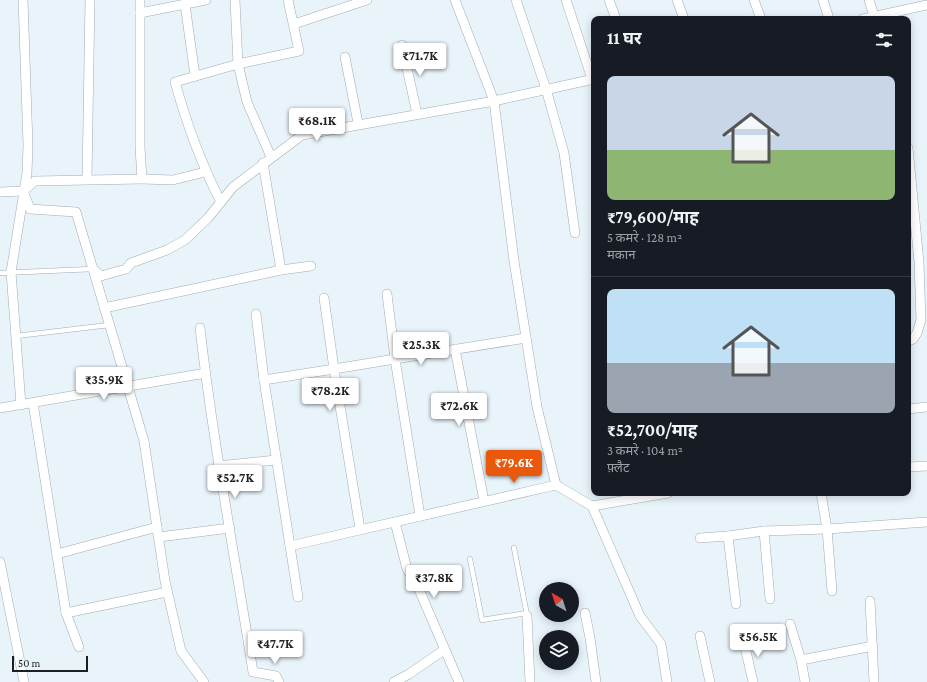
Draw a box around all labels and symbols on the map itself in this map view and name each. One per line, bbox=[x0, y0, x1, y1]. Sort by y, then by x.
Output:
pin: ₹71.7K bbox=[387, 43, 453, 77]
pin: ₹68.1K bbox=[284, 108, 350, 142]
pin: ₹25.3K bbox=[388, 332, 454, 366]
pin: ₹35.9K bbox=[71, 367, 137, 401]
pin: ₹78.2K bbox=[297, 378, 363, 412]
pin: ₹72.6K bbox=[426, 393, 492, 427]
pin: ₹79.6K bbox=[481, 450, 547, 484]
pin: ₹52.7K bbox=[202, 465, 268, 499]
pin: ₹37.8K bbox=[401, 565, 467, 599]
north arrow bbox=[539, 582, 579, 622]
pin: ₹56.5K bbox=[725, 624, 791, 658]
pin: ₹47.7K bbox=[242, 631, 308, 665]
scale bar bbox=[12, 654, 88, 673]

